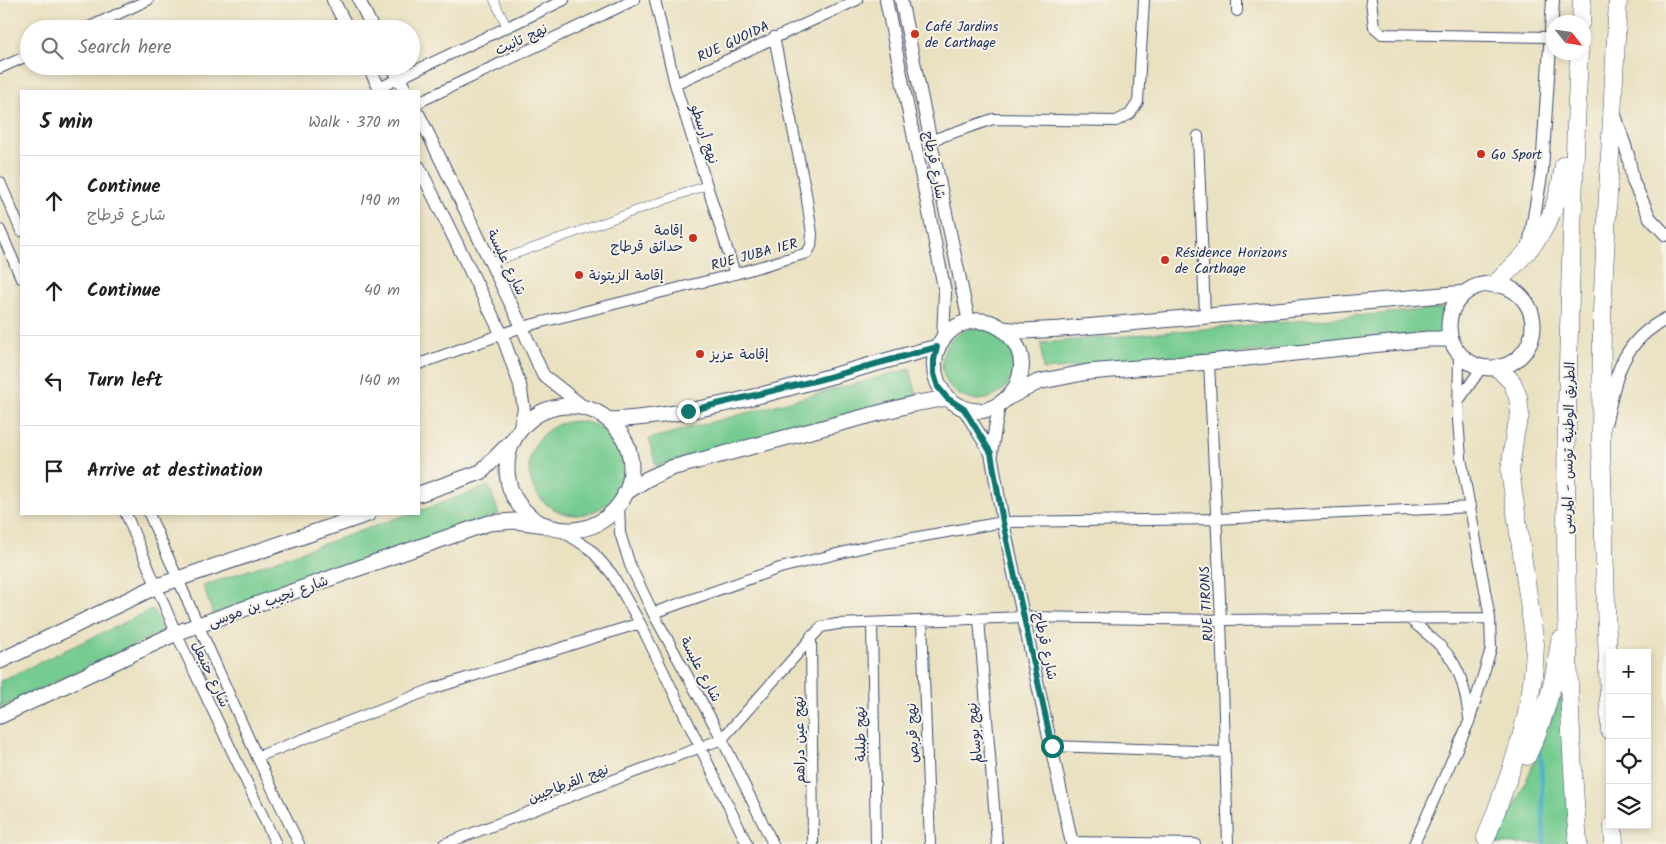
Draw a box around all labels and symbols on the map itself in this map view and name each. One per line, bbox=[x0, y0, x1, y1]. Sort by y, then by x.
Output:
north arrow bbox=[1546, 15, 1591, 60]
street label: RUE GUOIDA bbox=[694, 16, 773, 68]
place label: Café Jardins de Carthage bbox=[925, 16, 998, 54]
street label: نهج تانيت bbox=[491, 18, 551, 62]
marker: Café Jardins de Carthage bbox=[909, 28, 921, 40]
street label: نهج أرسطو bbox=[684, 101, 724, 167]
street label: شارع قرطاج bbox=[917, 129, 951, 201]
place label: Go Sport bbox=[1491, 144, 1543, 166]
marker: Go Sport bbox=[1475, 148, 1487, 160]
place label: إقامة حدائق قرطاج bbox=[611, 220, 684, 258]
street label: شارع عليسة bbox=[481, 226, 532, 299]
marker: إقامة حدائق قرطاج bbox=[687, 232, 699, 244]
street label: RUE JUBA 1ER bbox=[708, 233, 800, 277]
place label: Résidence Horizons de Carthage bbox=[1175, 242, 1287, 280]
marker: Résidence Horizons de Carthage bbox=[1159, 254, 1171, 266]
place label: إقامة الزيتونة bbox=[589, 265, 664, 287]
marker: إقامة الزيتونة bbox=[573, 269, 585, 281]
place label: إقامة عزيز bbox=[709, 344, 769, 366]
marker: إقامة عزيز bbox=[694, 348, 706, 360]
street label: الطريق الوطنية تونس - المرسى bbox=[1556, 362, 1582, 534]
route end bbox=[677, 400, 700, 423]
street label: RUE TIRONS bbox=[1194, 565, 1220, 642]
street label: شارع نجيب بن موسى bbox=[205, 570, 331, 634]
street label: شارع قرطاج bbox=[1027, 610, 1063, 682]
street label: شارع عليسة bbox=[674, 633, 727, 706]
street label: شارع حنبعل bbox=[185, 638, 235, 711]
street label: نهج عين دراهم bbox=[788, 696, 812, 784]
street label: نهج بوسالم bbox=[961, 702, 989, 764]
street label: نهج قربص bbox=[901, 703, 925, 763]
street label: نهج طبلبة bbox=[850, 706, 872, 762]
route start bbox=[1041, 735, 1064, 758]
street label: نهج القرطاجيين bbox=[525, 758, 612, 809]

